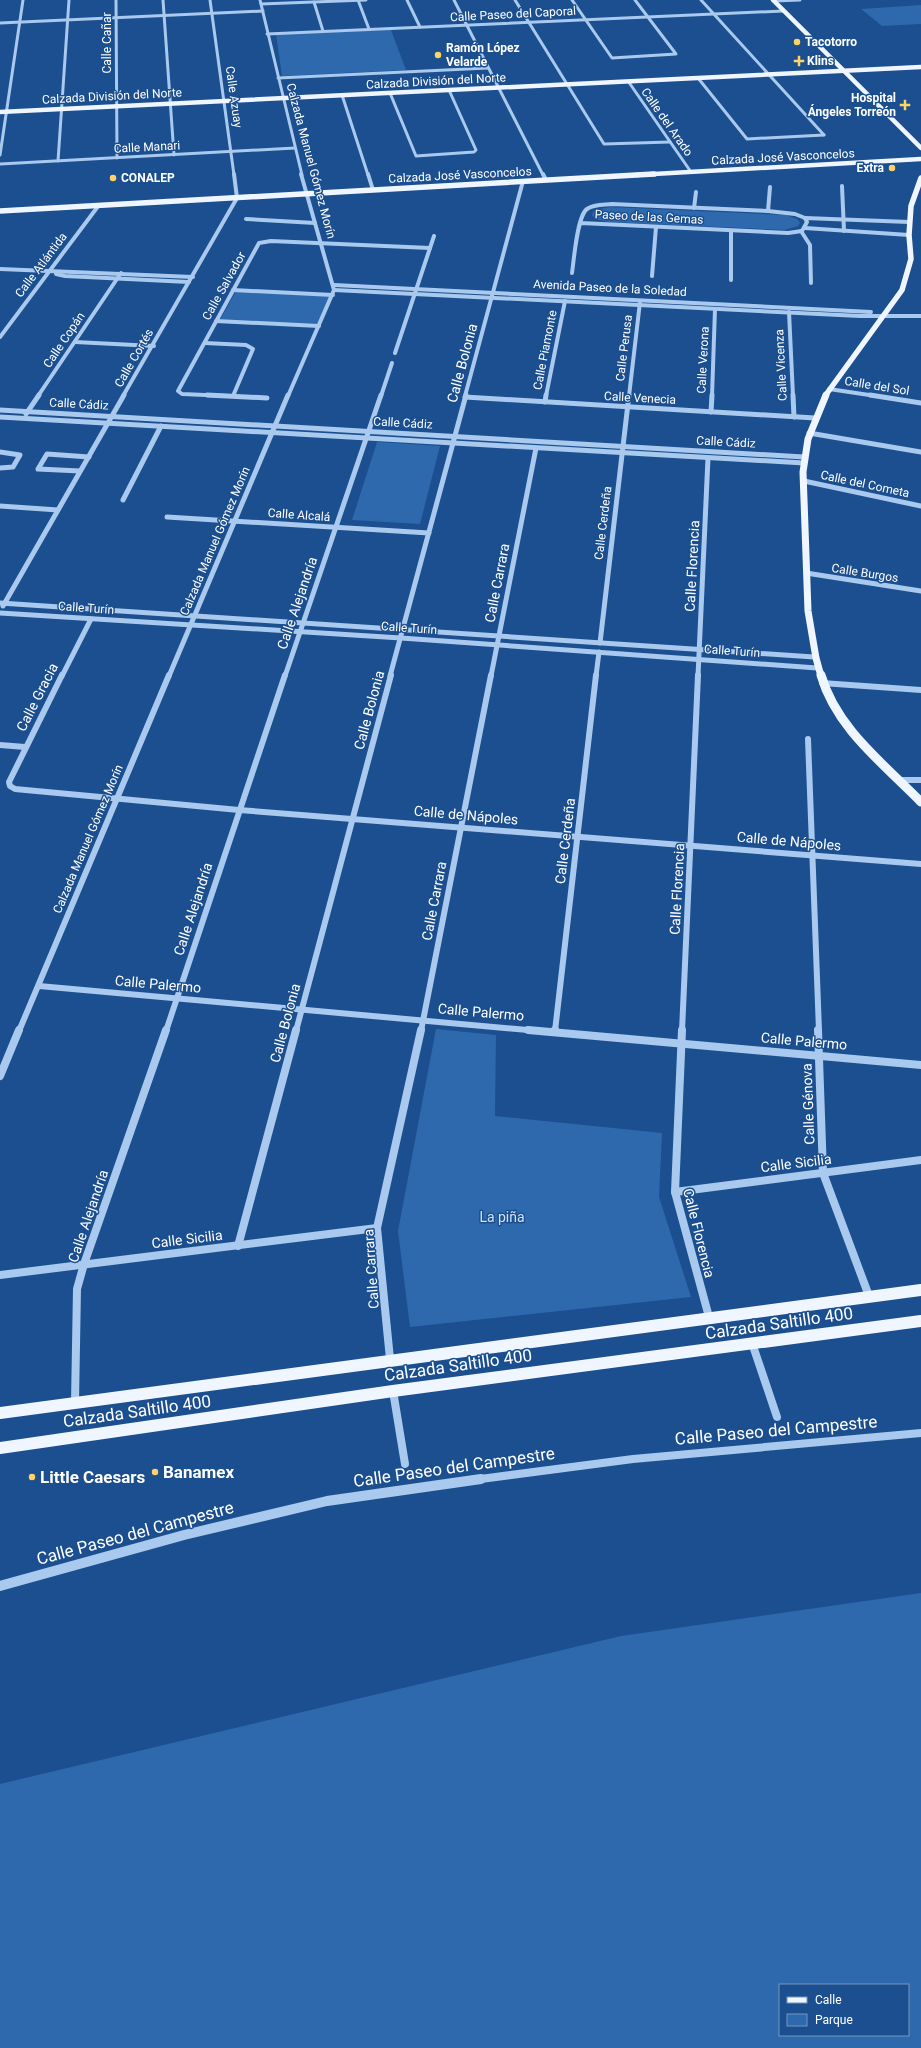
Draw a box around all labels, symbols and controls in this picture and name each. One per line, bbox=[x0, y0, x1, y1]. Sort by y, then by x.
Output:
street label: Calle Paseo del Caporal bbox=[450, 4, 576, 24]
street label: Calle Cañar bbox=[100, 12, 114, 74]
place label: Tacotorro bbox=[805, 35, 857, 49]
marker: Tacotorro bbox=[792, 37, 802, 47]
place label: Ramón López Velarde bbox=[446, 41, 520, 69]
marker: Ramón López Velarde bbox=[433, 50, 443, 60]
place label: Klins bbox=[807, 54, 834, 68]
marker: Klins bbox=[794, 56, 804, 66]
street label: Calle Azuay bbox=[223, 65, 245, 129]
street label: Calzada División del Norte bbox=[366, 70, 506, 92]
street label: Calzada Manuel Gómez Morín bbox=[283, 82, 339, 240]
street label: Calzada División del Norte bbox=[42, 85, 182, 107]
street label: Calle del Arado bbox=[638, 85, 696, 159]
place label: Hospital Ángeles Torreón bbox=[808, 91, 896, 119]
marker: Hospital Ángeles Torreón bbox=[899, 99, 911, 111]
street label: Calle Manari bbox=[113, 138, 181, 156]
street label: Calzada José Vasconcelos bbox=[711, 146, 855, 168]
place label: Extra bbox=[856, 161, 885, 175]
marker: Extra bbox=[887, 163, 897, 173]
street label: Calzada José Vasconcelos bbox=[388, 164, 532, 186]
place label: CONALEP bbox=[121, 171, 175, 185]
marker: CONALEP bbox=[108, 173, 118, 183]
street label: Paseo de las Gemas bbox=[594, 207, 704, 227]
street label: Calle Atlántida bbox=[12, 230, 70, 300]
street label: Calle Salvador bbox=[199, 249, 249, 323]
street label: Avenida Paseo de la Soledad bbox=[533, 277, 687, 299]
street label: Calle Piamonte bbox=[530, 309, 560, 391]
street label: Calle Copán bbox=[40, 310, 88, 370]
street label: Calle Perusa bbox=[613, 314, 635, 382]
street label: Calle Bolonia bbox=[444, 322, 480, 404]
street label: Calle Cortés bbox=[112, 326, 156, 390]
street label: Calle Verona bbox=[694, 326, 712, 394]
street label: Calle Vicenza bbox=[772, 329, 790, 401]
street label: Calle del Sol bbox=[844, 374, 910, 398]
street label: Calle Venecia bbox=[604, 389, 676, 407]
street label: Calle Cádiz bbox=[49, 395, 109, 413]
street label: Calle Cádiz bbox=[373, 414, 433, 432]
street label: Calle Cádiz bbox=[696, 433, 756, 451]
street label: Calzada Manuel Gómez Morín bbox=[177, 464, 253, 618]
street label: Calle del Cometa bbox=[819, 468, 911, 500]
street label: Calle Cerdeña bbox=[592, 485, 614, 561]
street label: Calle Alcalá bbox=[267, 506, 331, 524]
street label: Calle Florencia bbox=[682, 520, 702, 612]
street label: Calle Carrara bbox=[482, 542, 512, 624]
street label: Calle Alejandría bbox=[274, 555, 320, 651]
street label: Calle Burgos bbox=[831, 561, 899, 585]
street label: Calle Turín bbox=[57, 599, 115, 617]
street label: Calle Turín bbox=[380, 619, 438, 637]
street label: Calle Turín bbox=[703, 642, 761, 660]
street label: Calle Gracia bbox=[13, 660, 61, 734]
street label: Calle Bolonia bbox=[351, 669, 387, 751]
street label: Calzada Manuel Gómez Morín bbox=[50, 762, 126, 916]
street label: Calle Cerdeña bbox=[552, 797, 578, 885]
street label: Calle de Nápoles bbox=[413, 802, 519, 828]
street label: Calle de Nápoles bbox=[736, 828, 842, 854]
street label: Calle Florencia bbox=[667, 843, 687, 935]
street label: Calle Alejandría bbox=[170, 860, 216, 958]
street label: Calle Carrara bbox=[419, 860, 449, 942]
street label: Calle Palermo bbox=[114, 972, 202, 996]
street label: Calle Bolonia bbox=[267, 982, 303, 1064]
street label: Calle Palermo bbox=[437, 1000, 525, 1024]
street label: Calle Palermo bbox=[760, 1029, 848, 1053]
street label: Calle Génova bbox=[799, 1063, 817, 1145]
street label: Calle Sicilia bbox=[760, 1151, 832, 1175]
street label: Calle Alejandría bbox=[65, 1168, 111, 1264]
street label: Calle Florencia bbox=[680, 1187, 718, 1279]
park label: La piña bbox=[479, 1209, 525, 1225]
street label: Calle Sicilia bbox=[151, 1227, 223, 1251]
street label: Calle Carrara bbox=[360, 1229, 382, 1309]
street label: Calzada Saltillo 400 bbox=[704, 1303, 854, 1343]
street label: Calzada Saltillo 400 bbox=[383, 1345, 533, 1385]
street label: Calzada Saltillo 400 bbox=[62, 1391, 212, 1431]
street label: Calle Paseo del Campestre bbox=[674, 1411, 878, 1449]
street label: Calle Paseo del Campestre bbox=[352, 1443, 556, 1491]
place label: Banamex bbox=[163, 1462, 234, 1482]
place label: Little Caesars bbox=[40, 1467, 146, 1487]
marker: Banamex bbox=[150, 1467, 160, 1477]
marker: Little Caesars bbox=[27, 1472, 37, 1482]
street label: Calle Paseo del Campestre bbox=[34, 1497, 236, 1569]
legend bbox=[779, 1984, 909, 2036]
text: Calle bbox=[815, 1993, 842, 2007]
text: Parque bbox=[815, 2013, 853, 2027]

